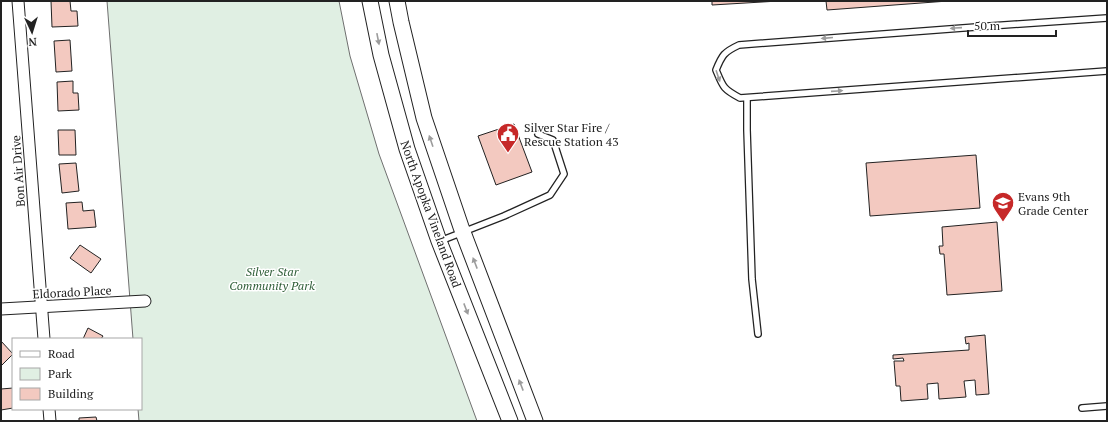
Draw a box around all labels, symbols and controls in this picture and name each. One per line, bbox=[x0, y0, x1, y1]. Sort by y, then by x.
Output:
north arrow bbox=[12, 12, 52, 52]
scale bar bbox=[968, 12, 1056, 38]
text: 50 m bbox=[974, 18, 1001, 33]
one-way arrow bbox=[950, 25, 962, 32]
one-way arrow bbox=[375, 33, 381, 45]
text: N bbox=[27, 35, 37, 49]
one-way arrow bbox=[821, 35, 833, 42]
one-way arrow bbox=[716, 70, 722, 82]
one-way arrow bbox=[831, 87, 843, 94]
place label: Silver Star Fire / Rescue Station 43 bbox=[524, 120, 619, 149]
public building icon: Silver Star Fire / Rescue Station 43 bbox=[495, 121, 521, 154]
one-way arrow bbox=[428, 134, 434, 146]
street label: Bon Air Drive bbox=[8, 135, 28, 207]
street label: North Apopka Vineland Road bbox=[397, 138, 465, 290]
place label: Evans 9th Grade Center bbox=[1018, 189, 1089, 218]
school or university icon: Evans 9th Grade Center bbox=[990, 190, 1016, 223]
one-way arrow bbox=[471, 257, 477, 269]
park label: Silver Star Community Park bbox=[229, 264, 315, 293]
street label: Eldorado Place bbox=[32, 282, 112, 302]
one-way arrow bbox=[463, 303, 469, 314]
legend bbox=[12, 338, 142, 410]
text: Road bbox=[48, 346, 75, 361]
text: Park bbox=[48, 366, 73, 381]
one-way arrow bbox=[518, 378, 524, 390]
text: Building bbox=[48, 386, 94, 401]

